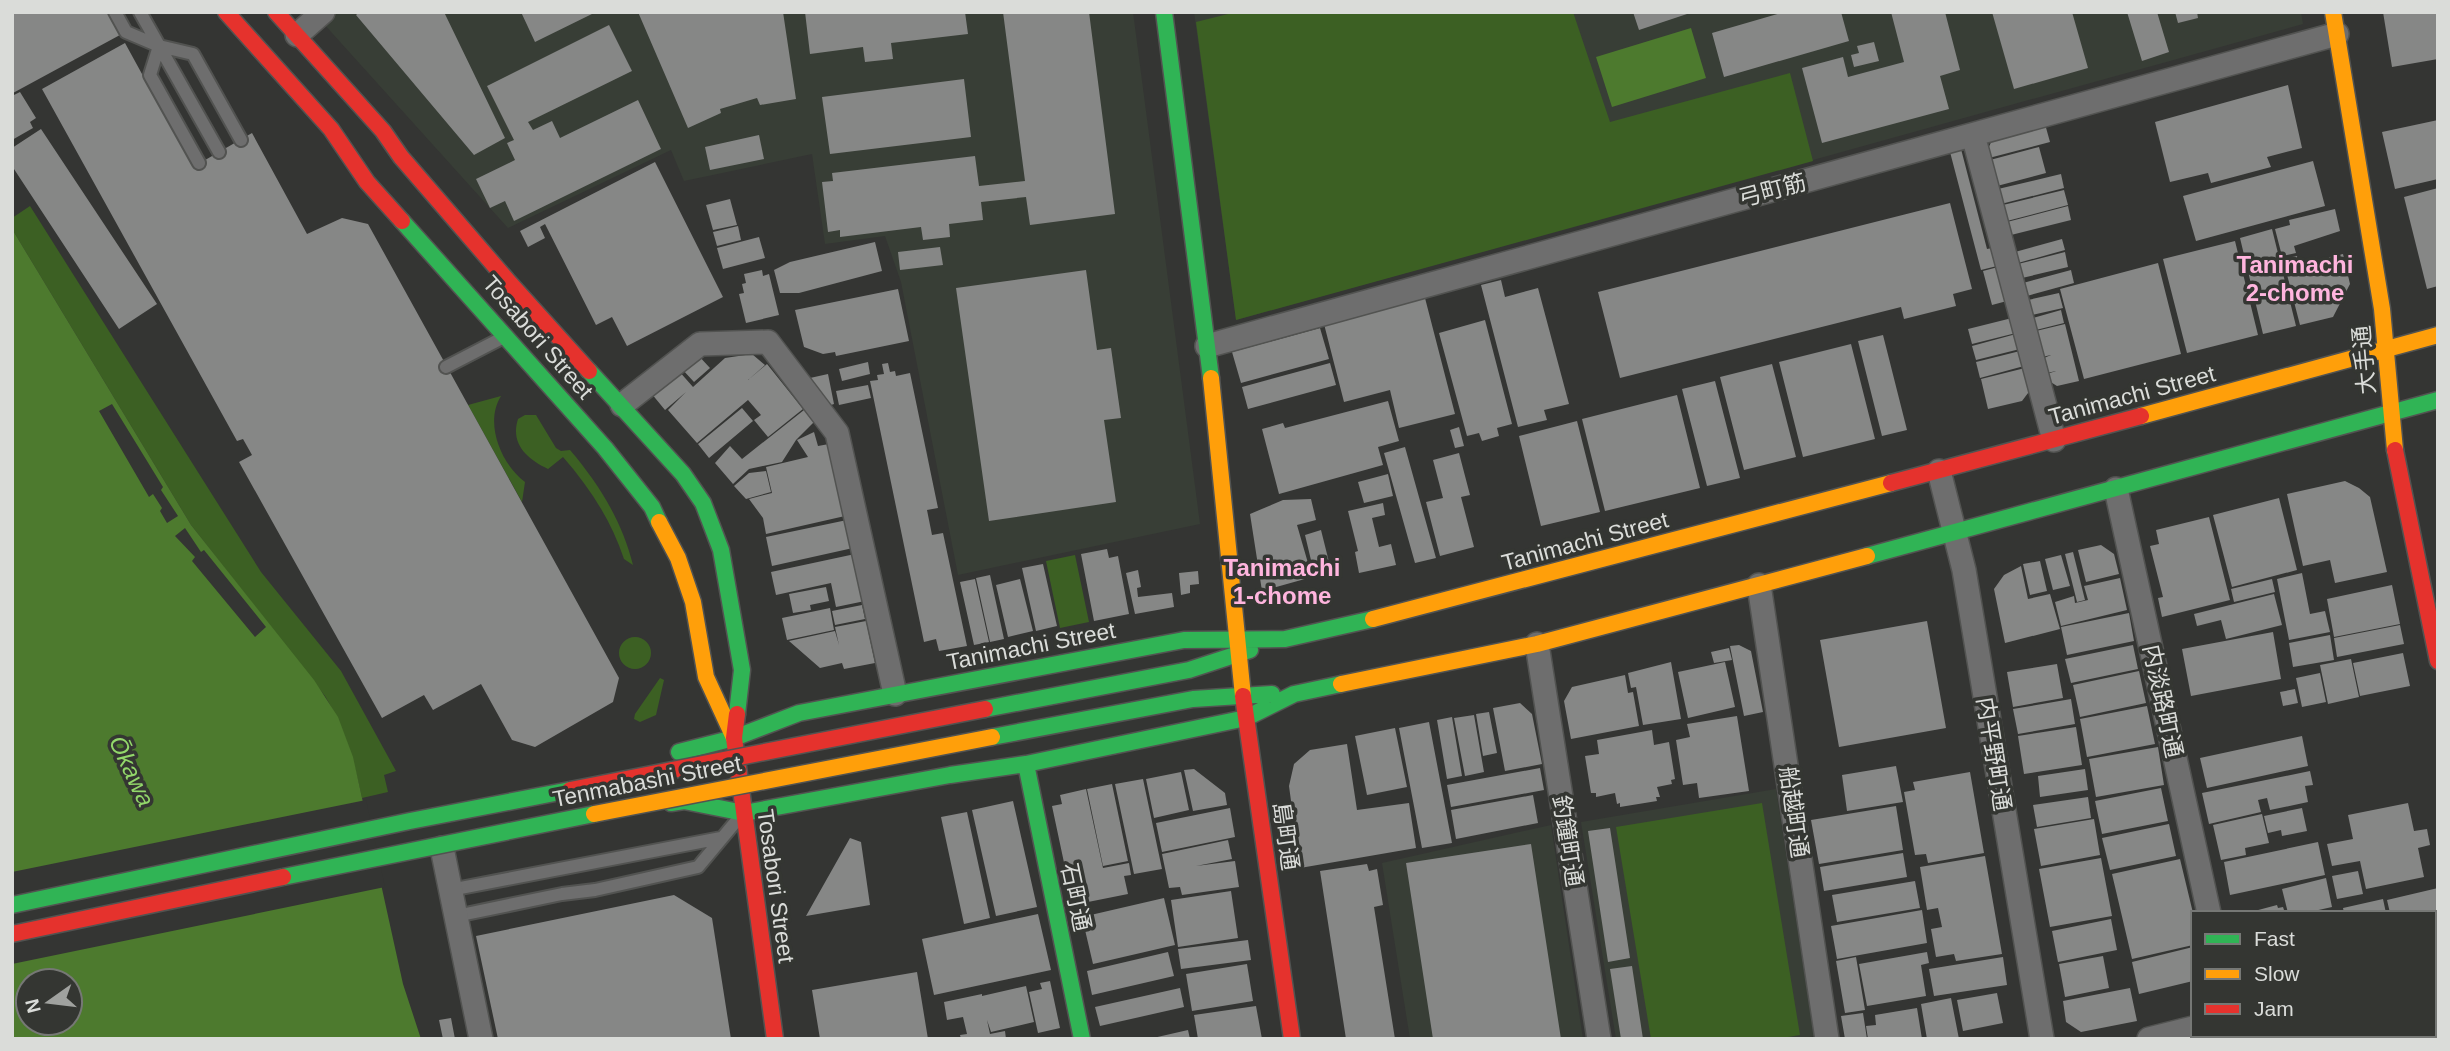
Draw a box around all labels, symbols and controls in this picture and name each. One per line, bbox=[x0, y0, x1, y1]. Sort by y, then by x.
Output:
street label: 弓町筋 bbox=[1735, 169, 1809, 211]
district label: Tanimachi 2-chome bbox=[2237, 251, 2353, 306]
street label: Tosabori Street bbox=[477, 270, 599, 404]
street label: 大手通 bbox=[2348, 324, 2380, 396]
street label: Tanimachi Street bbox=[2046, 360, 2219, 430]
street label: Tanimachi Street bbox=[1499, 506, 1672, 576]
district label: Tanimachi 1-chome bbox=[1224, 554, 1340, 609]
street label: Tanimachi Street bbox=[944, 617, 1118, 675]
street label: 内淡路町通 bbox=[2138, 642, 2188, 760]
street label: 内平野町通 bbox=[1972, 695, 2016, 813]
water label: Ōkawa bbox=[104, 731, 160, 811]
street label: Tenmabashi Street bbox=[550, 750, 744, 812]
street label: 船越町通 bbox=[1775, 765, 1813, 859]
street label: 釣鐘町通 bbox=[1548, 794, 1588, 888]
street label: 島町通 bbox=[1268, 800, 1304, 872]
street label: Tosabori Street bbox=[752, 808, 800, 965]
street label: 石町通 bbox=[1056, 861, 1096, 933]
legend bbox=[2191, 911, 2436, 1037]
text: Fast bbox=[2254, 927, 2295, 950]
text: Slow bbox=[2254, 962, 2300, 985]
north arrow bbox=[14, 967, 84, 1037]
text: N bbox=[21, 997, 45, 1015]
text: Jam bbox=[2254, 997, 2294, 1020]

